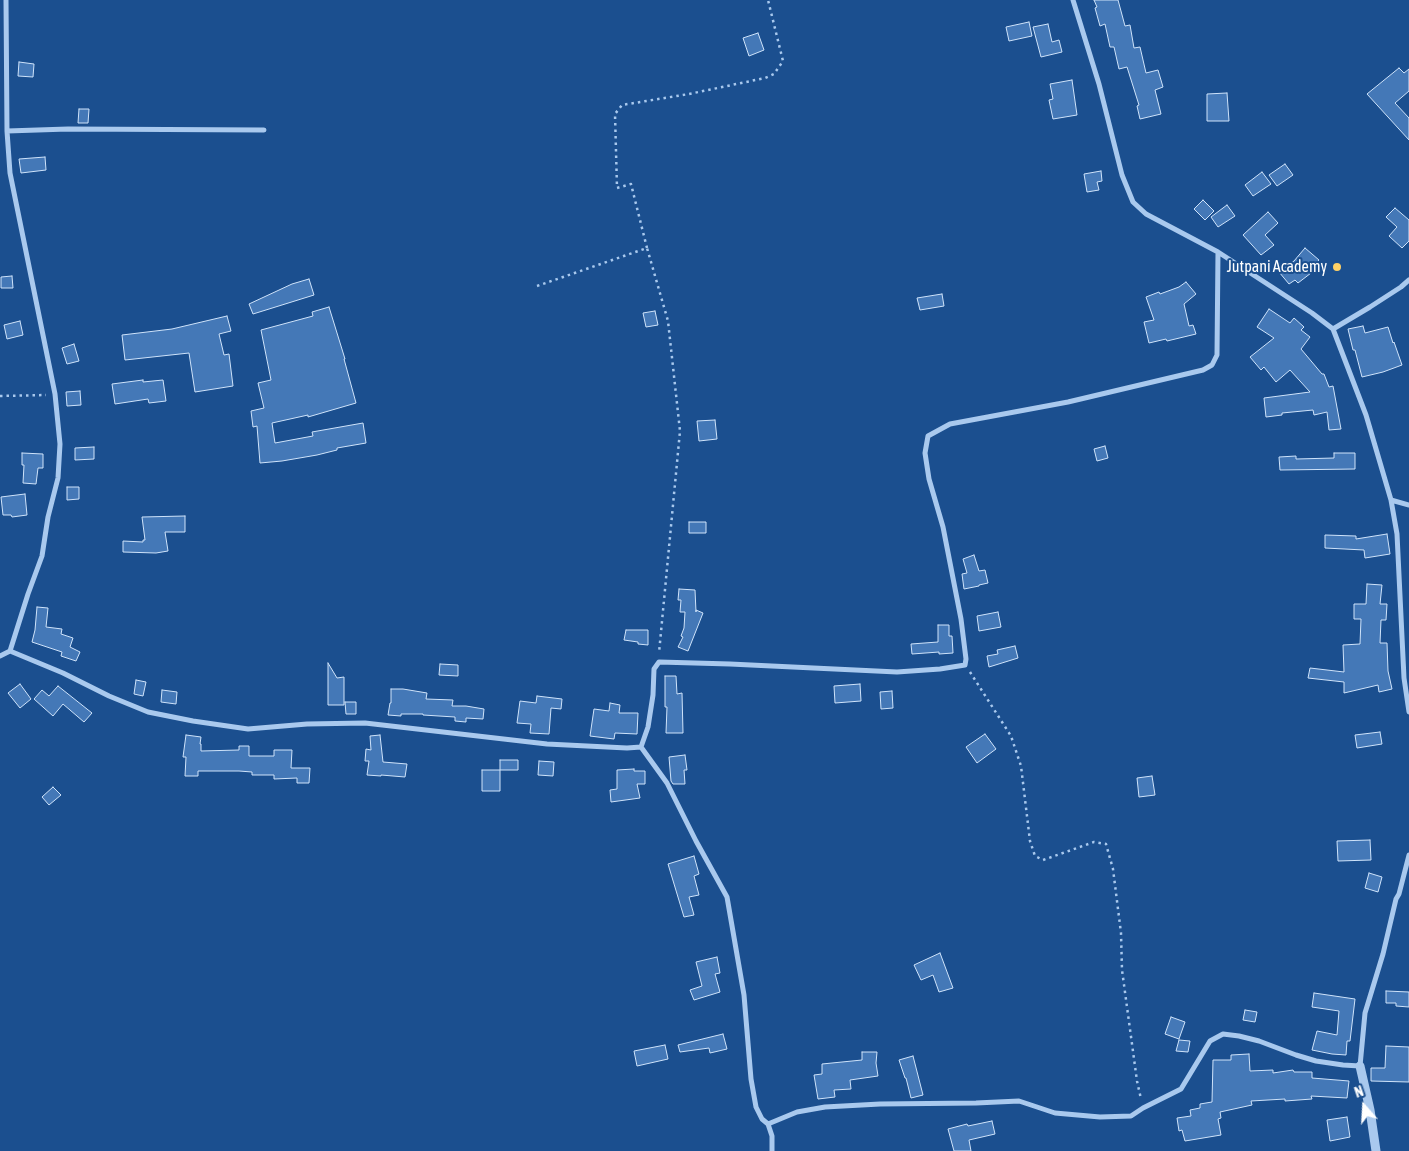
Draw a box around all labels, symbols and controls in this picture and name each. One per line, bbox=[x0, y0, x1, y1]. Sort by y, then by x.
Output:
place label: Jutpani Academy bbox=[1227, 257, 1327, 277]
marker: Jutpani Academy bbox=[1331, 261, 1343, 273]
north arrow bbox=[1339, 1081, 1389, 1131]
text: N bbox=[1353, 1083, 1366, 1101]

